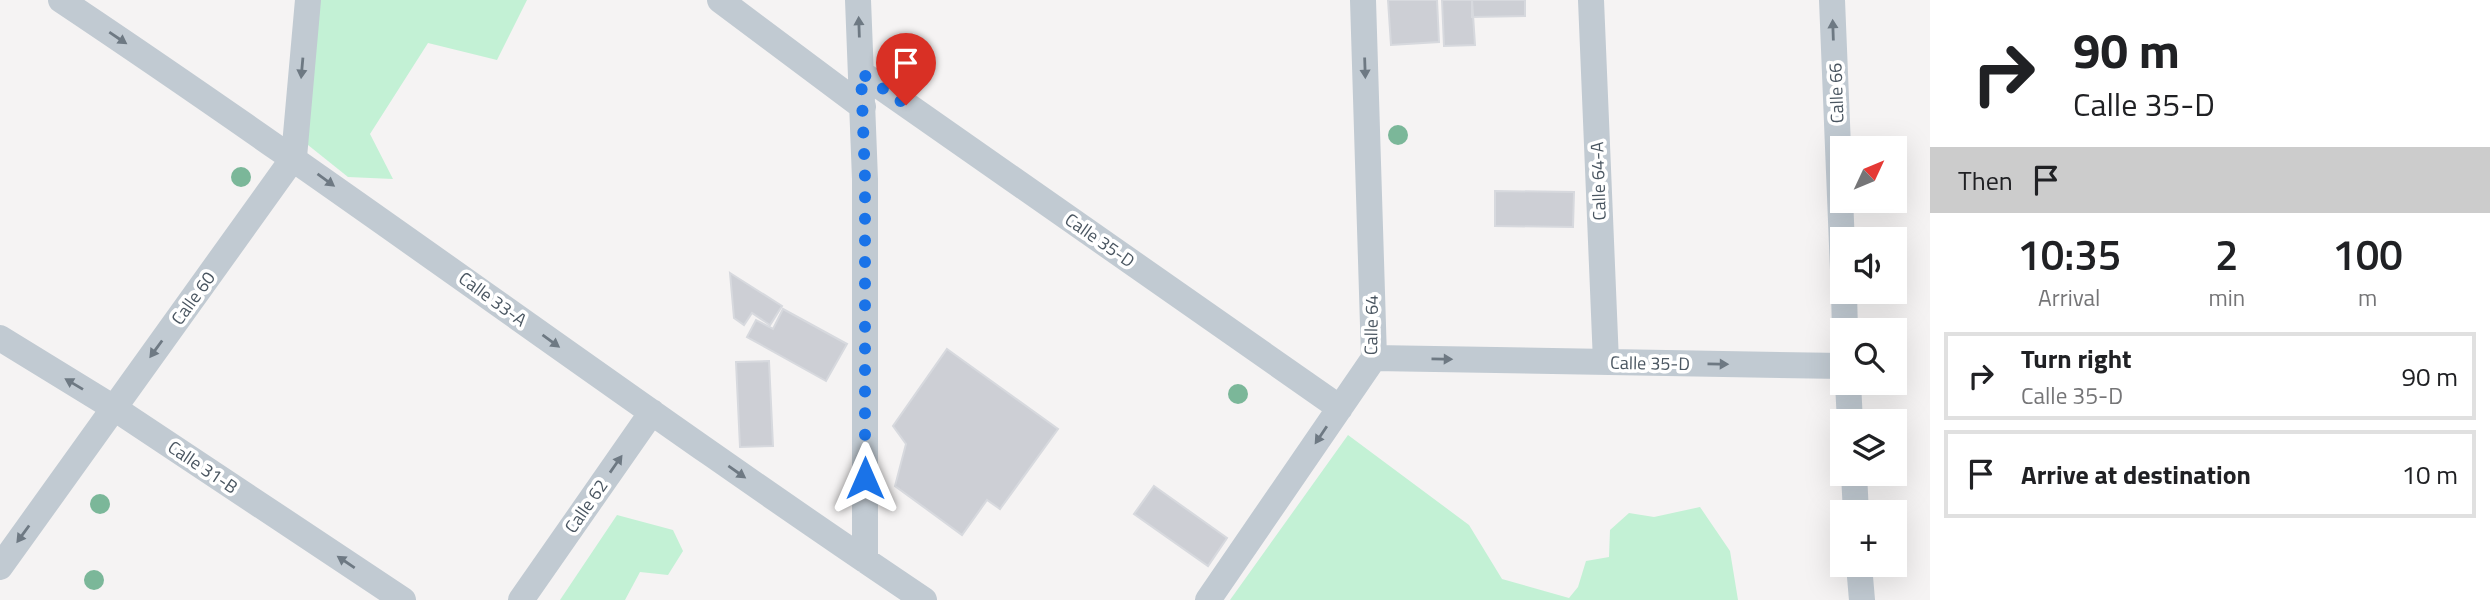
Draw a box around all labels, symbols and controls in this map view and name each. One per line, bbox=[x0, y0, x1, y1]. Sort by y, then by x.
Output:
text: 90 m bbox=[2073, 12, 2180, 87]
one-way arrow bbox=[853, 15, 864, 37]
one-way arrow bbox=[1828, 19, 1839, 41]
icon: right bbox=[1958, 28, 2049, 119]
one-way arrow bbox=[109, 31, 127, 45]
pin bbox=[876, 33, 936, 105]
icon: arrive bbox=[887, 44, 925, 82]
one-way arrow bbox=[296, 57, 307, 79]
one-way arrow bbox=[1360, 57, 1371, 79]
street label: Calle 66 bbox=[1821, 62, 1851, 124]
text: Calle 35-D bbox=[2073, 80, 2215, 128]
north arrow bbox=[1830, 136, 1908, 214]
map controls bbox=[1830, 136, 1907, 577]
street label: Calle 64-A bbox=[1583, 141, 1613, 221]
text: Then bbox=[1958, 161, 2013, 200]
icon: arrive bbox=[2027, 161, 2065, 199]
one-way arrow bbox=[317, 173, 335, 187]
street label: Calle 35-D bbox=[1060, 206, 1140, 274]
text: 10:35 bbox=[2017, 222, 2121, 286]
text: 2 bbox=[2215, 222, 2239, 286]
text: 100 bbox=[2332, 222, 2403, 286]
button: sound bbox=[1830, 227, 1907, 304]
street label: Calle 33-A bbox=[453, 265, 533, 333]
street label: Calle 60 bbox=[164, 266, 222, 330]
text: Arrival bbox=[2038, 280, 2100, 315]
text: min bbox=[2208, 280, 2245, 315]
text: m bbox=[2358, 280, 2377, 315]
street label: Calle 64 bbox=[1357, 295, 1385, 355]
button: search bbox=[1830, 318, 1907, 395]
one-way arrow bbox=[542, 333, 560, 347]
text: Turn right bbox=[2021, 339, 2132, 378]
one-way arrow bbox=[149, 340, 163, 358]
street label: Calle 35-D bbox=[1610, 349, 1690, 377]
one-way arrow bbox=[1431, 353, 1453, 365]
icon: right bbox=[1962, 357, 2000, 395]
text: 90 m bbox=[2401, 357, 2458, 396]
one-way arrow bbox=[1708, 358, 1730, 370]
one-way arrow bbox=[64, 377, 84, 390]
text: Calle 35-D bbox=[2021, 378, 2123, 413]
button: layers bbox=[1830, 409, 1907, 486]
one-way arrow bbox=[1315, 425, 1328, 444]
street label: Calle 31-B bbox=[163, 434, 243, 500]
position arrow bbox=[828, 441, 902, 515]
one-way arrow bbox=[609, 455, 623, 473]
icon: arrive bbox=[1962, 455, 2000, 493]
text: Arrive at destination bbox=[2021, 455, 2251, 494]
text: 10 m bbox=[2401, 455, 2458, 494]
one-way arrow bbox=[728, 465, 746, 479]
street label: Calle 62 bbox=[558, 474, 614, 538]
button: + bbox=[1830, 500, 1907, 577]
one-way arrow bbox=[17, 525, 31, 543]
one-way arrow bbox=[337, 555, 355, 569]

